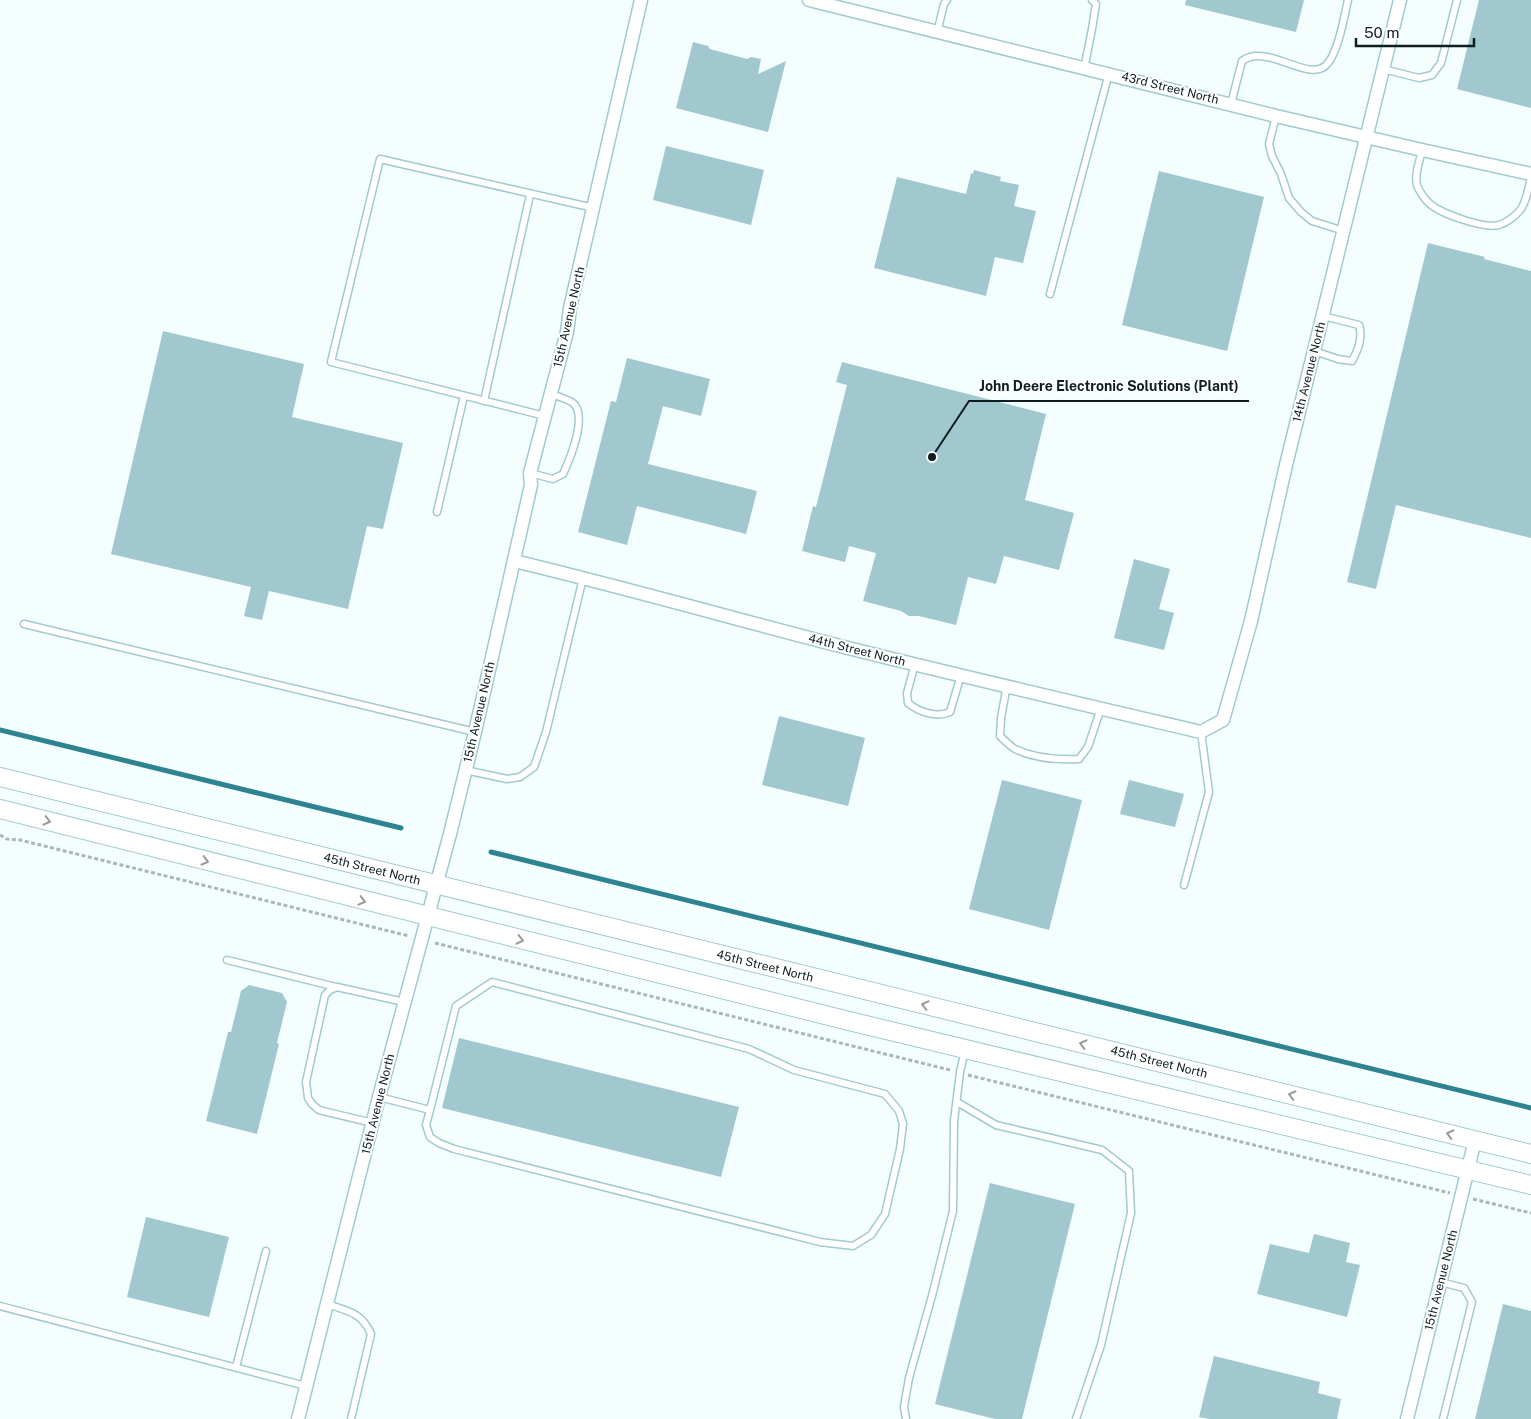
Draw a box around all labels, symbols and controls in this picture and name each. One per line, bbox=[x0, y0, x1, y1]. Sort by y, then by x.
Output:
scale bar bbox=[1356, 15, 1474, 47]
text: 50 m bbox=[1364, 24, 1399, 41]
street label: 43rd Street North bbox=[1120, 69, 1220, 107]
street label: 15th Avenue North bbox=[551, 265, 587, 369]
street label: 14th Avenue North bbox=[1290, 320, 1328, 424]
callout: John Deere Electronic Solutions (Plant) bbox=[969, 372, 1249, 401]
text: John Deere Electronic Solutions (Plant) bbox=[979, 378, 1239, 394]
street label: 44th Street North bbox=[807, 631, 907, 669]
street label: 15th Avenue North bbox=[461, 660, 497, 764]
one-way arrow bbox=[43, 815, 52, 826]
street label: 45th Street North bbox=[322, 850, 422, 888]
one-way arrow bbox=[200, 855, 209, 866]
one-way arrow bbox=[358, 895, 367, 906]
one-way arrow bbox=[516, 934, 525, 945]
street label: 45th Street North bbox=[715, 947, 815, 985]
one-way arrow bbox=[921, 1000, 930, 1011]
one-way arrow bbox=[1079, 1039, 1088, 1050]
street label: 45th Street North bbox=[1109, 1043, 1209, 1081]
street label: 15th Avenue North bbox=[359, 1052, 397, 1156]
one-way arrow bbox=[1287, 1090, 1296, 1101]
one-way arrow bbox=[1445, 1129, 1454, 1140]
street label: 15th Avenue North bbox=[1422, 1228, 1460, 1332]

